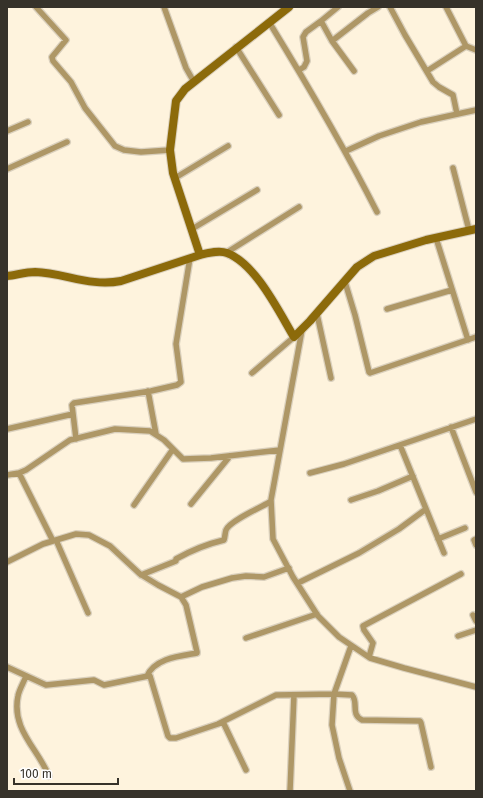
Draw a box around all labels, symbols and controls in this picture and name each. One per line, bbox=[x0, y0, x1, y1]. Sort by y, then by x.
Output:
scale bar bbox=[14, 760, 118, 786]
text: 100 m bbox=[20, 767, 52, 781]

